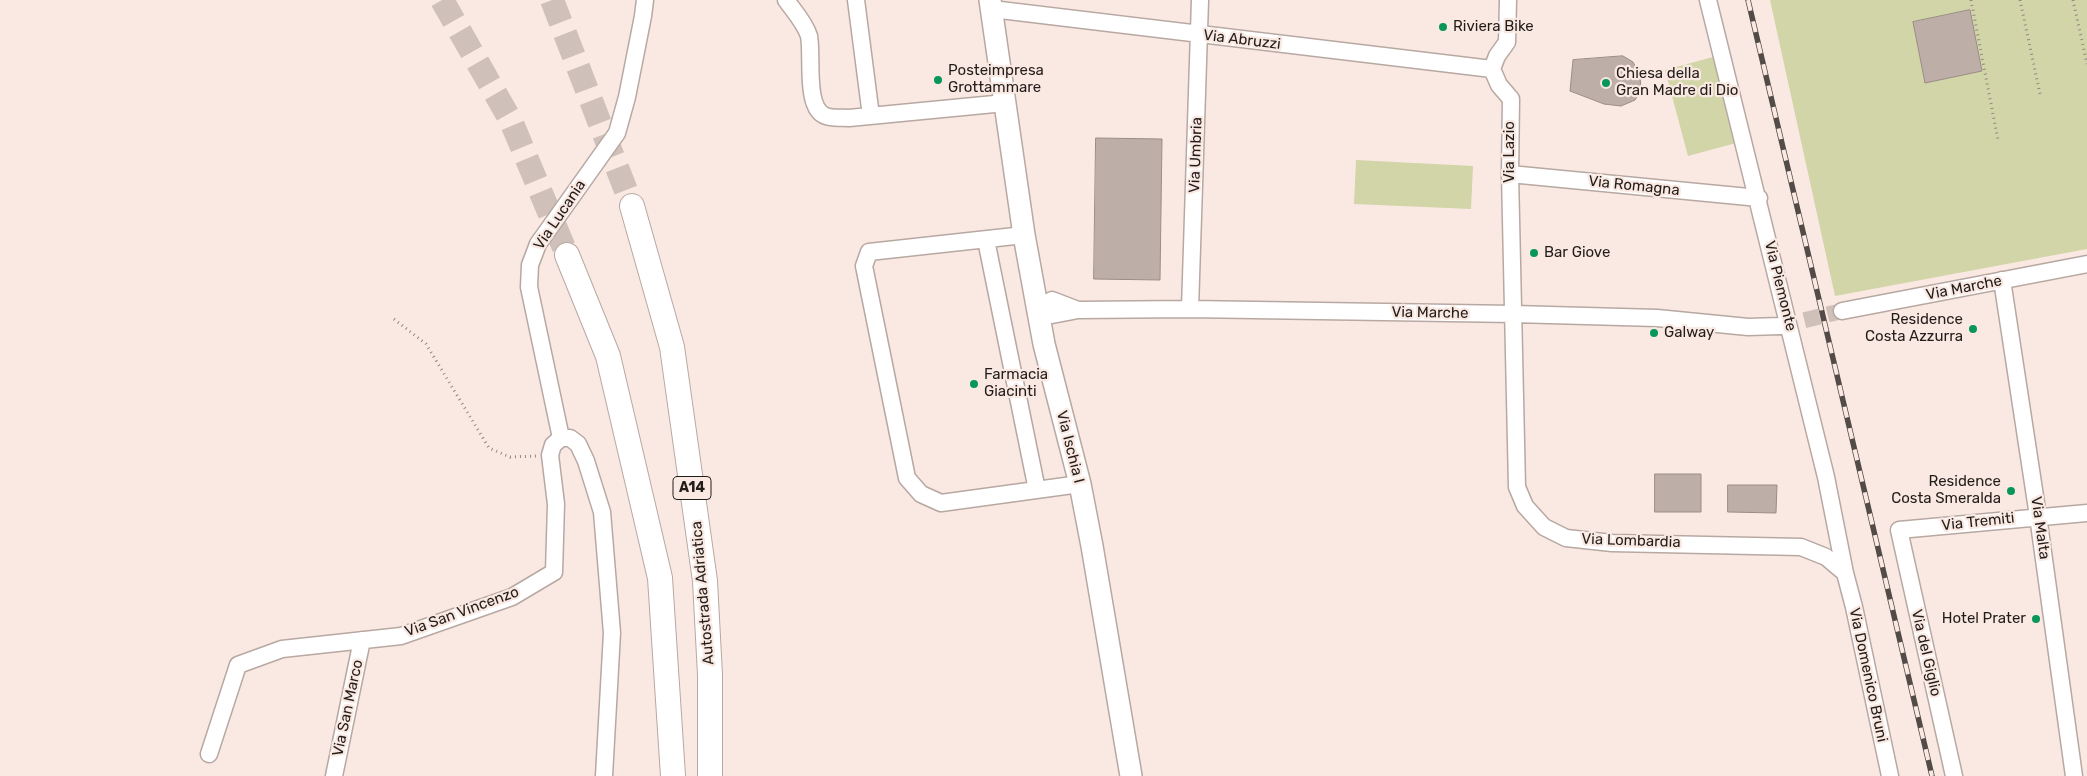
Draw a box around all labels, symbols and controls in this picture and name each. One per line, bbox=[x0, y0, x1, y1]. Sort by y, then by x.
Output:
place label: Riviera Bike bbox=[1453, 18, 1534, 36]
marker: Riviera Bike bbox=[1437, 21, 1449, 33]
street label: Via Abruzzi bbox=[1202, 26, 1282, 54]
place label: Posteimpresa Grottammare bbox=[948, 62, 1044, 97]
place label: Chiesa della Gran Madre di Dio bbox=[1616, 65, 1738, 100]
marker: Posteimpresa Grottammare bbox=[932, 74, 944, 86]
marker: Chiesa della Gran Madre di Dio bbox=[1600, 77, 1612, 89]
street label: Via Umbria bbox=[1186, 117, 1206, 193]
street label: Via Lazio bbox=[1501, 121, 1519, 183]
street label: Via Romagna bbox=[1587, 172, 1681, 200]
street label: Via Lucania bbox=[530, 177, 590, 253]
street label: Via Piemonte bbox=[1760, 239, 1800, 333]
place label: Bar Giove bbox=[1544, 244, 1610, 262]
marker: Bar Giove bbox=[1528, 247, 1540, 259]
street label: Via Marche bbox=[1925, 272, 2003, 304]
street label: Via Marche bbox=[1391, 303, 1469, 323]
place label: Residence Costa Azzurra bbox=[1865, 311, 1963, 346]
marker: Residence Costa Azzurra bbox=[1967, 323, 1979, 335]
place label: Galway bbox=[1664, 324, 1714, 342]
marker: Galway bbox=[1648, 327, 1660, 339]
place label: Farmacia Giacinti bbox=[984, 366, 1048, 401]
marker: Farmacia Giacinti bbox=[968, 378, 980, 390]
street label: Via Ischia I bbox=[1052, 409, 1088, 485]
place label: Residence Costa Smeralda bbox=[1891, 473, 2001, 508]
road number: A14 bbox=[673, 476, 711, 499]
marker: Residence Costa Smeralda bbox=[2005, 485, 2017, 497]
street label: Via Malta bbox=[2027, 495, 2053, 561]
street label: Via Tremiti bbox=[1941, 509, 2015, 535]
street label: Autostrada Adriatica bbox=[688, 520, 718, 666]
street label: Via Lombardia bbox=[1581, 530, 1681, 552]
street label: Via San Vincenzo bbox=[402, 583, 522, 641]
street label: Via Domenico Bruni bbox=[1845, 606, 1891, 744]
street label: Via del Giglio bbox=[1907, 608, 1945, 698]
place label: Hotel Prater bbox=[1942, 610, 2026, 628]
marker: Hotel Prater bbox=[2030, 613, 2042, 625]
street label: Via San Marco bbox=[329, 658, 367, 758]

